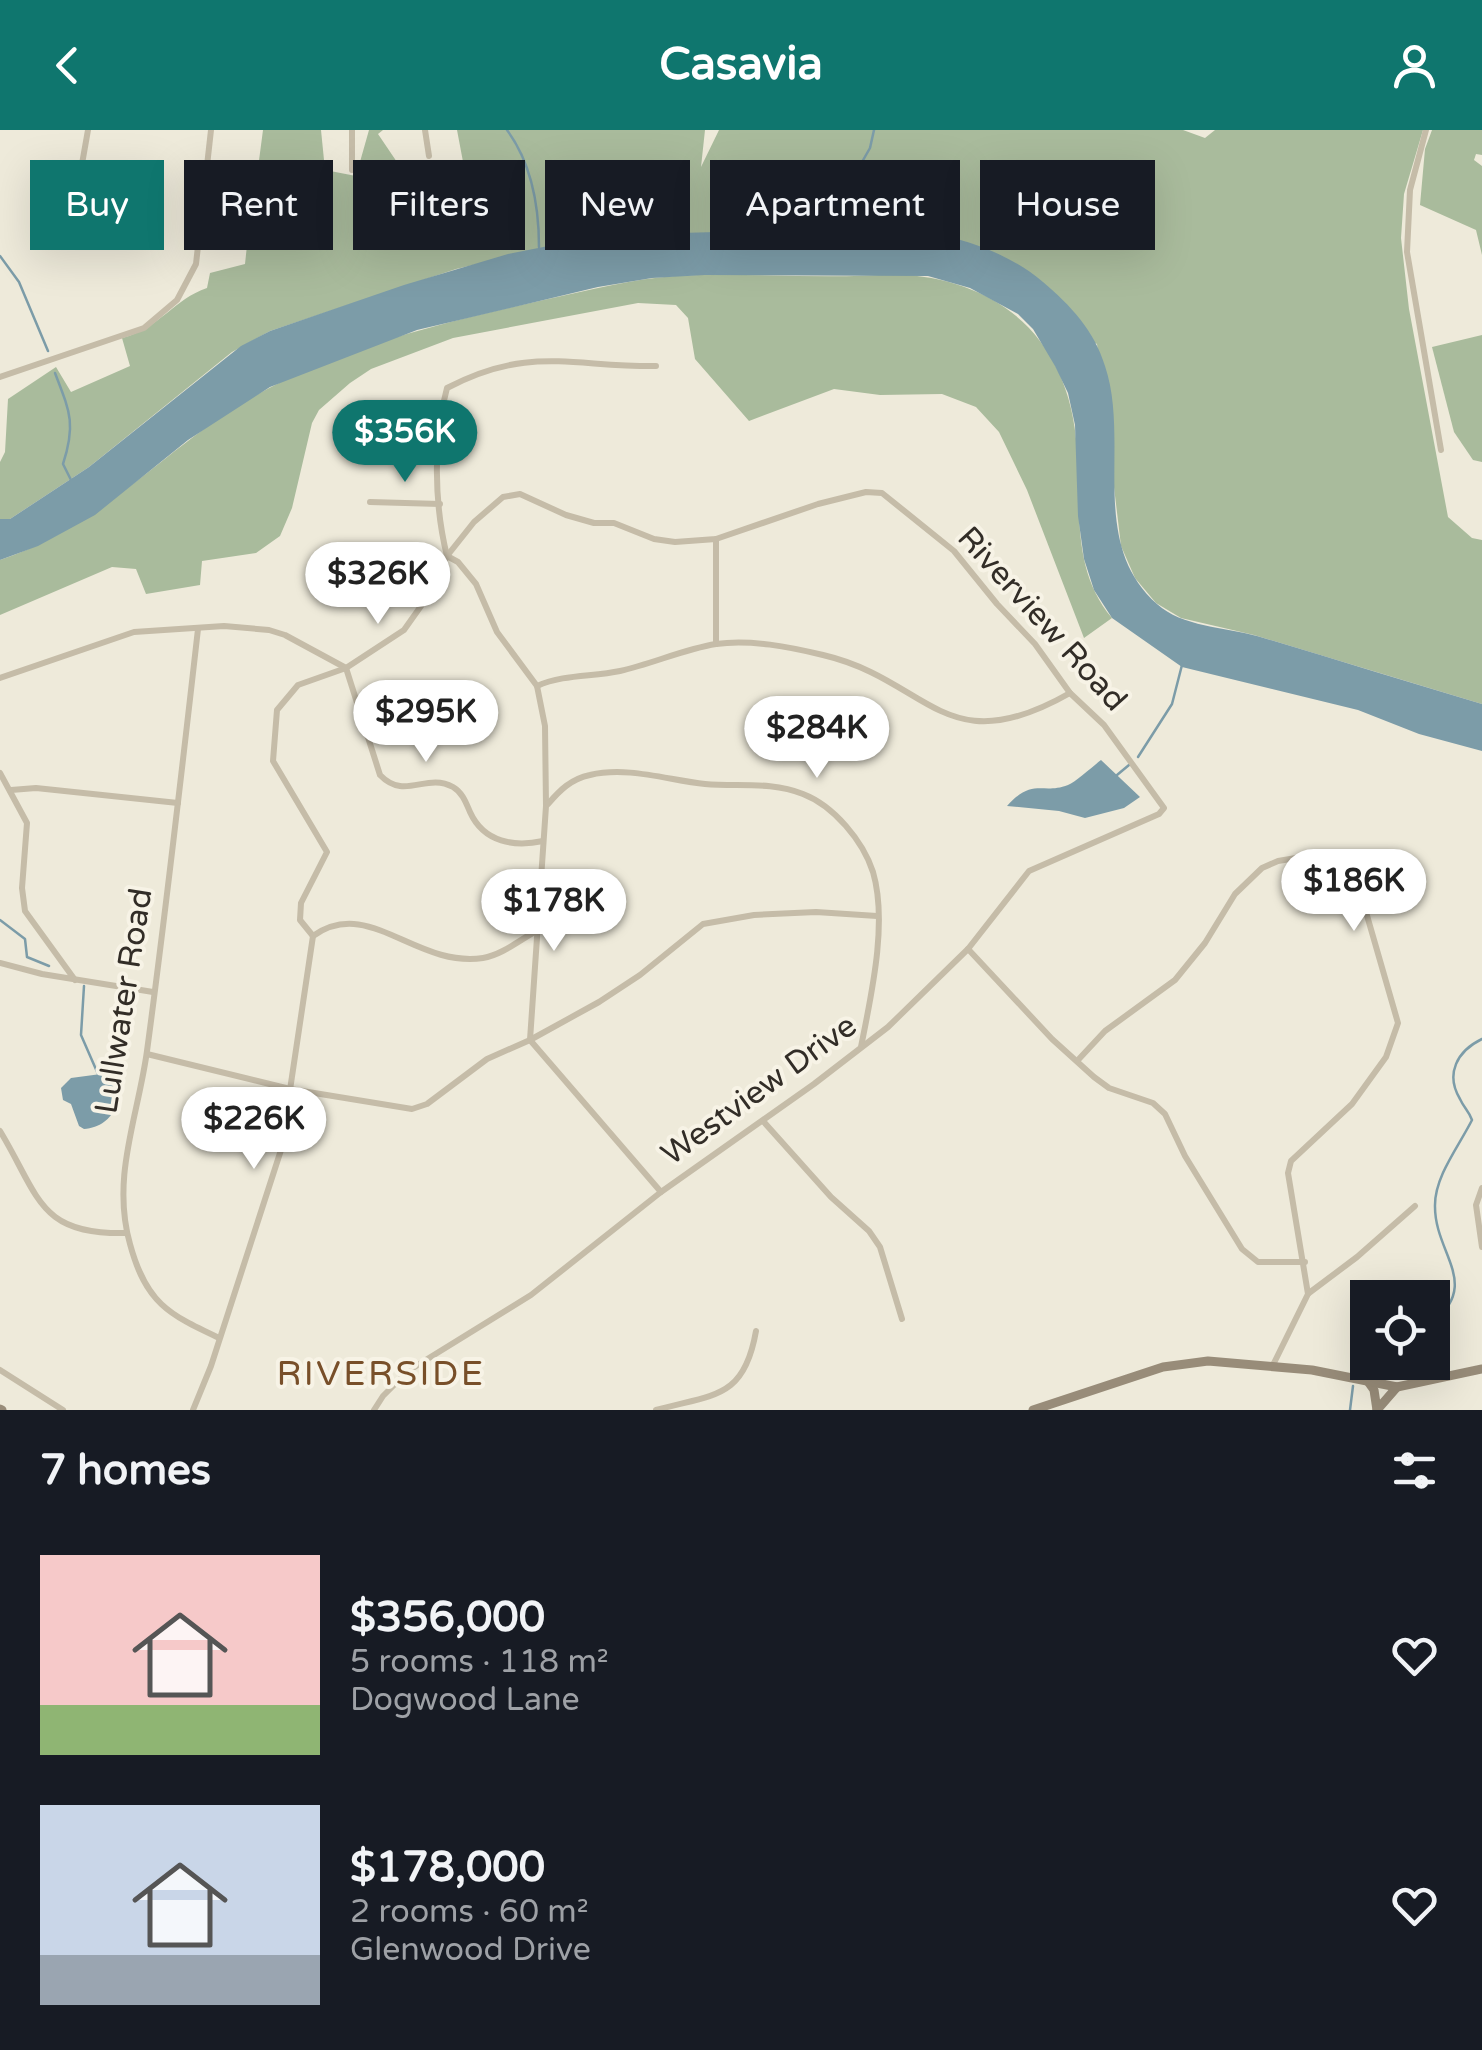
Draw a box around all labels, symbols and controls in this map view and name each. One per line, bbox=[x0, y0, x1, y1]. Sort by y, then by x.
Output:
icon: back bbox=[40, 38, 95, 93]
text: Casavia bbox=[659, 38, 823, 92]
icon: person bbox=[1387, 38, 1442, 93]
chip: Buy bbox=[30, 160, 164, 250]
chip: Rent bbox=[184, 160, 333, 250]
chip: Filters bbox=[353, 160, 525, 250]
chip: New bbox=[545, 160, 690, 250]
chip: Apartment bbox=[710, 160, 960, 250]
chip: House bbox=[980, 160, 1155, 250]
pin: $356K bbox=[335, 400, 475, 485]
text: $356K bbox=[354, 413, 456, 451]
street label: Riverview Road bbox=[949, 519, 1135, 719]
pin: $326K bbox=[308, 542, 448, 627]
text: $326K bbox=[327, 555, 429, 593]
pin: $295K bbox=[356, 680, 496, 765]
text: $295K bbox=[375, 693, 477, 731]
pin: $284K bbox=[747, 696, 887, 781]
text: $284K bbox=[766, 709, 868, 747]
pin: $186K bbox=[1284, 849, 1424, 934]
text: $186K bbox=[1303, 862, 1405, 900]
pin: $178K bbox=[484, 869, 624, 954]
text: $178K bbox=[503, 882, 605, 920]
street label: Lullwater Road bbox=[87, 886, 161, 1116]
street label: Westview Drive bbox=[654, 1007, 864, 1173]
pin: $226K bbox=[184, 1087, 324, 1172]
text: $226K bbox=[203, 1100, 305, 1138]
map controls bbox=[1350, 1280, 1450, 1380]
button: locate bbox=[1350, 1280, 1450, 1380]
district label: RIVERSIDE bbox=[276, 1353, 486, 1395]
icon: filters bbox=[1387, 1443, 1442, 1498]
text: 7 homes bbox=[40, 1445, 211, 1496]
text: $356,000 bbox=[350, 1592, 545, 1643]
icon: home bbox=[120, 1595, 240, 1715]
icon: heart bbox=[1387, 1628, 1442, 1683]
text: 5 rooms · 118 m² bbox=[350, 1643, 609, 1681]
text: Dogwood Lane bbox=[350, 1681, 580, 1719]
text: $178,000 bbox=[350, 1842, 545, 1893]
icon: home bbox=[120, 1845, 240, 1965]
icon: heart bbox=[1387, 1878, 1442, 1933]
text: 2 rooms · 60 m² bbox=[350, 1893, 589, 1931]
text: Glenwood Drive bbox=[350, 1931, 591, 1969]

